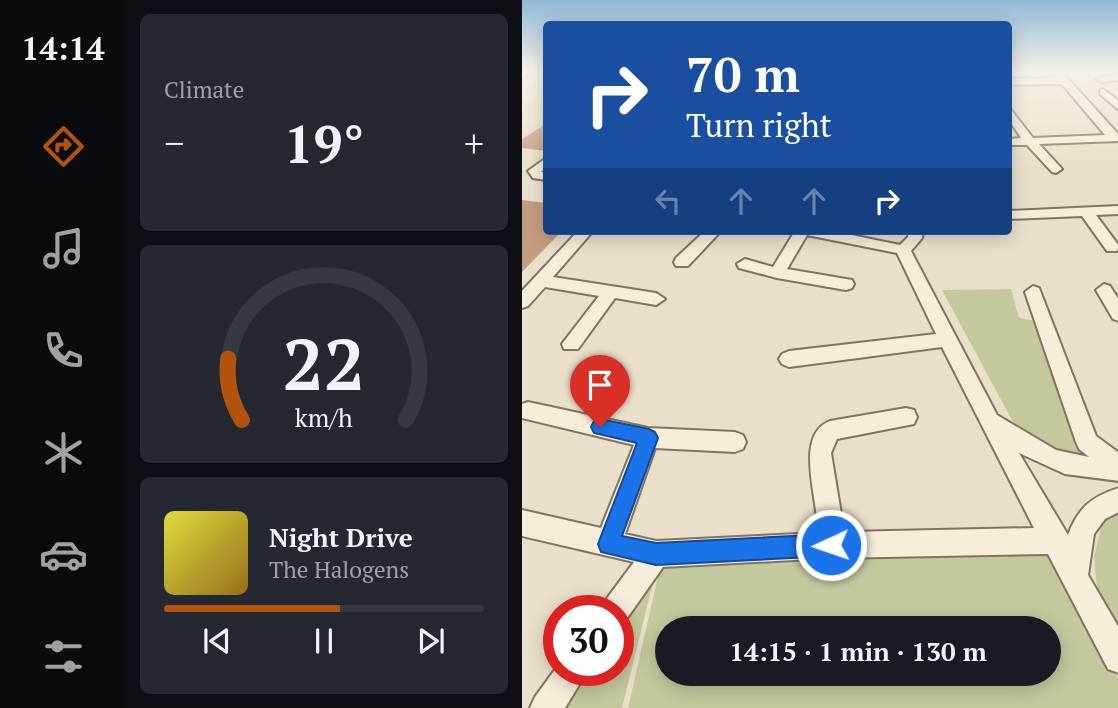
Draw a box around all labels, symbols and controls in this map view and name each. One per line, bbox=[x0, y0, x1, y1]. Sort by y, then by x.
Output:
text: 14:14 bbox=[21, 27, 105, 69]
text: 70 m bbox=[686, 41, 800, 106]
icon: right bbox=[571, 49, 662, 140]
text: Climate bbox=[164, 74, 244, 105]
text: Turn right bbox=[686, 104, 832, 146]
text: 19° bbox=[284, 109, 364, 178]
text: − bbox=[164, 118, 184, 168]
text: + bbox=[464, 118, 484, 168]
icon: directions bbox=[39, 122, 88, 171]
icon: left bbox=[649, 182, 687, 220]
icon: ahead bbox=[722, 182, 760, 220]
icon: ahead bbox=[795, 182, 833, 220]
icon: right bbox=[868, 182, 906, 220]
icon: music bbox=[39, 224, 88, 273]
text: 22 bbox=[283, 314, 365, 411]
icon: phone bbox=[39, 326, 88, 375]
pin bbox=[570, 355, 630, 427]
icon: arrive bbox=[581, 366, 619, 404]
text: km/h bbox=[295, 401, 353, 434]
icon: climate bbox=[39, 428, 88, 477]
position arrow bbox=[794, 508, 868, 582]
text: Night Drive bbox=[269, 520, 413, 554]
icon: car bbox=[39, 530, 88, 579]
text: The Halogens bbox=[269, 554, 409, 585]
speed limit sign: 30 bbox=[543, 595, 634, 686]
icon: previous bbox=[198, 622, 236, 660]
icon: pause bbox=[305, 622, 343, 660]
icon: next bbox=[412, 622, 450, 660]
icon: filters bbox=[39, 632, 88, 681]
text: 14:15 · 1 min · 130 m bbox=[729, 634, 987, 668]

